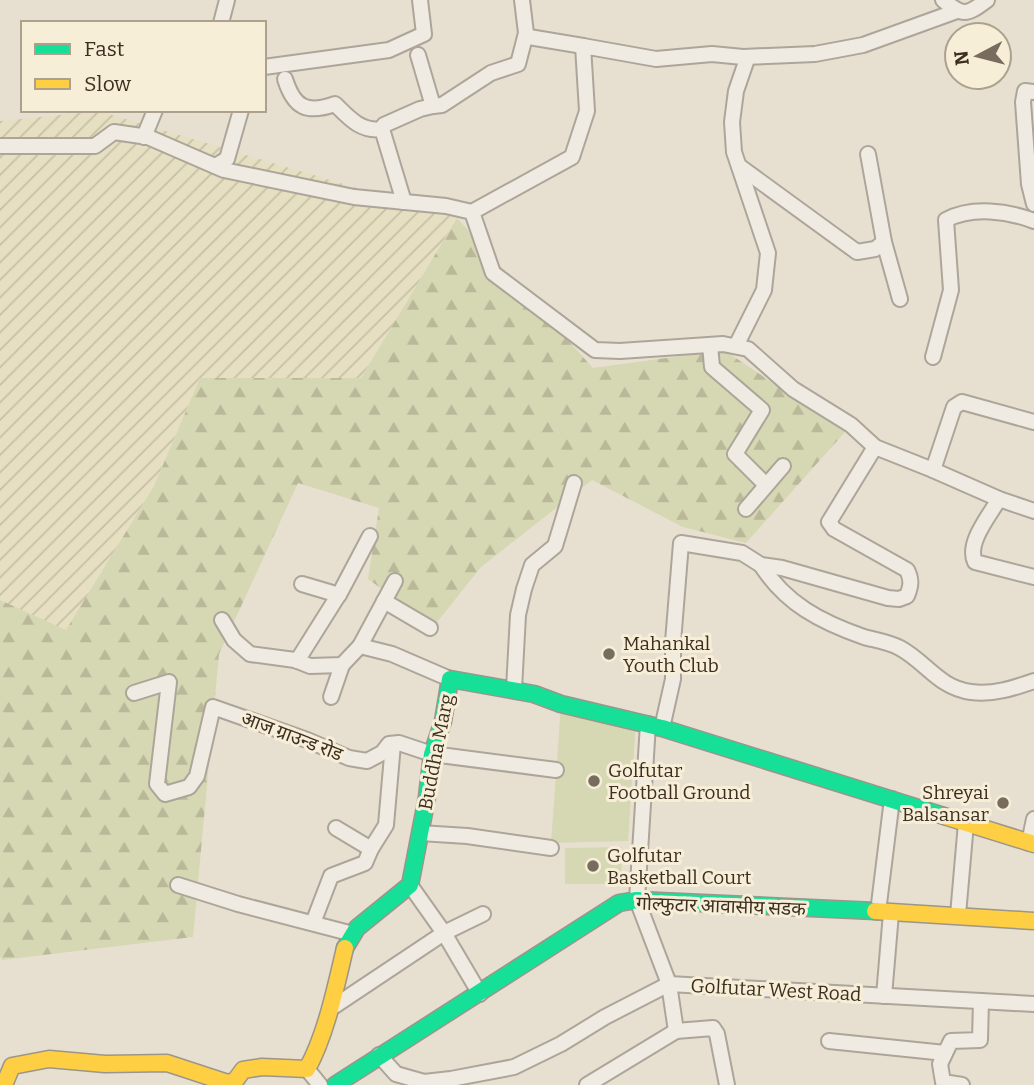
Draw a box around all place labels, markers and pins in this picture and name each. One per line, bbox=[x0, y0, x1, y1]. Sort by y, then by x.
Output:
place label: Mahankal Youth Club bbox=[623, 632, 719, 677]
marker: Mahankal Youth Club bbox=[601, 646, 617, 662]
place label: Golfutar Football Ground bbox=[608, 759, 750, 804]
marker: Golfutar Football Ground bbox=[586, 773, 602, 789]
place label: Shreyai Balsansar bbox=[902, 781, 990, 826]
marker: Shreyai Balsansar bbox=[995, 795, 1011, 811]
place label: Golfutar Basketball Court bbox=[607, 844, 751, 889]
marker: Golfutar Basketball Court bbox=[585, 858, 601, 874]

